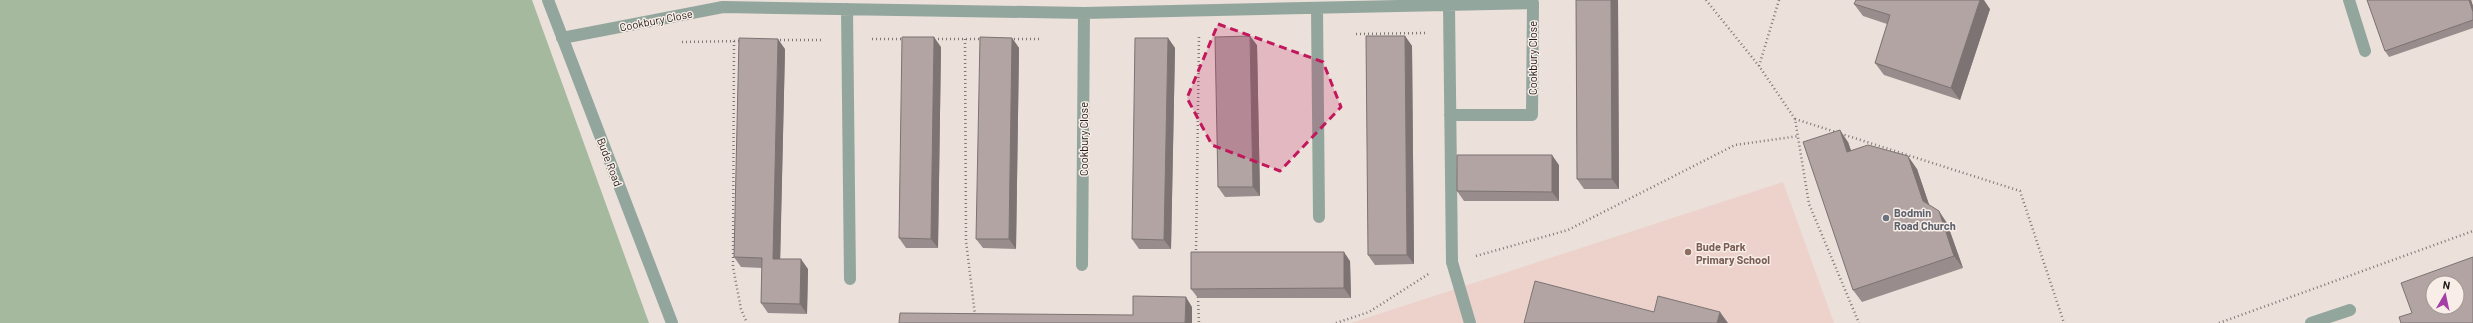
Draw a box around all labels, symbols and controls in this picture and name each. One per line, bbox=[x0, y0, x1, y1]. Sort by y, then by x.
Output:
street label: Cookbury Close bbox=[618, 7, 694, 33]
street label: Cookbury Close bbox=[1526, 21, 1539, 95]
street label: Cookbury Close bbox=[1077, 102, 1090, 176]
street label: Bude Road bbox=[595, 136, 625, 188]
place label: Bodmin Road Church bbox=[1894, 206, 1956, 232]
marker: Bodmin Road Church bbox=[1881, 213, 1891, 223]
place label: Bude Park Primary School bbox=[1696, 240, 1770, 266]
marker: Bude Park Primary School bbox=[1683, 247, 1693, 257]
north arrow bbox=[2425, 275, 2465, 315]
text: N bbox=[2442, 278, 2451, 292]

